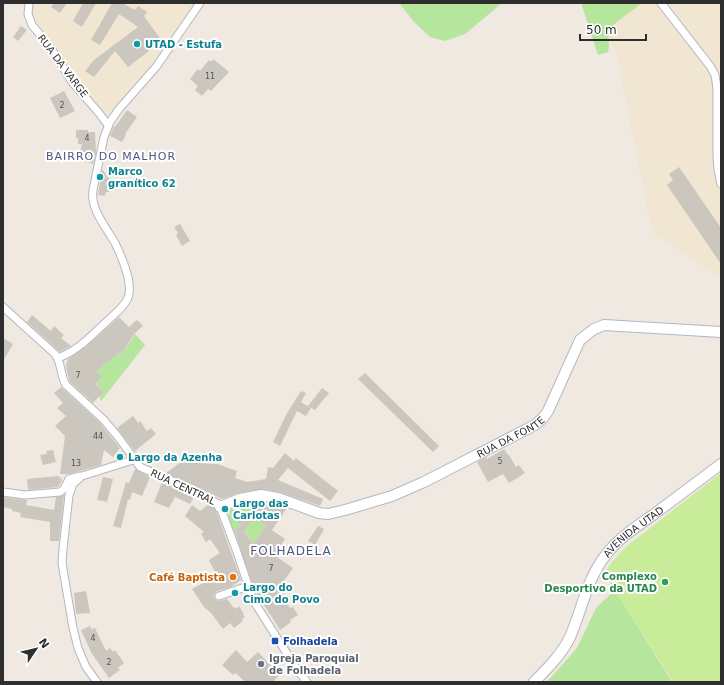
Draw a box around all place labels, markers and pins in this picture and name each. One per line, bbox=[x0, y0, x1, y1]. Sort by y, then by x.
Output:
marker: UTAD - Estufa bbox=[132, 39, 142, 49]
place label: UTAD - Estufa bbox=[145, 39, 222, 50]
place label: Marco granítico 62 bbox=[108, 166, 176, 189]
marker: Marco granítico 62 bbox=[95, 172, 105, 182]
marker: Largo da Azenha bbox=[115, 452, 125, 462]
place label: Largo da Azenha bbox=[128, 452, 222, 463]
place label: Largo das Carlotas bbox=[233, 498, 288, 521]
marker: Largo das Carlotas bbox=[220, 504, 230, 514]
place label: Complexo Desportivo da UTAD bbox=[544, 571, 657, 594]
place label: Café Baptista bbox=[149, 572, 225, 583]
marker: Café Baptista bbox=[228, 572, 238, 582]
marker: Complexo Desportivo da UTAD bbox=[660, 577, 670, 587]
place label: Largo do Cimo do Povo bbox=[243, 582, 320, 605]
marker: Largo do Cimo do Povo bbox=[230, 588, 240, 598]
marker: Folhadela bbox=[270, 636, 280, 646]
place label: Folhadela bbox=[283, 636, 338, 647]
place label: Igreja Paroquial de Folhadela bbox=[269, 653, 359, 676]
marker: Igreja Paroquial de Folhadela bbox=[256, 659, 266, 669]

